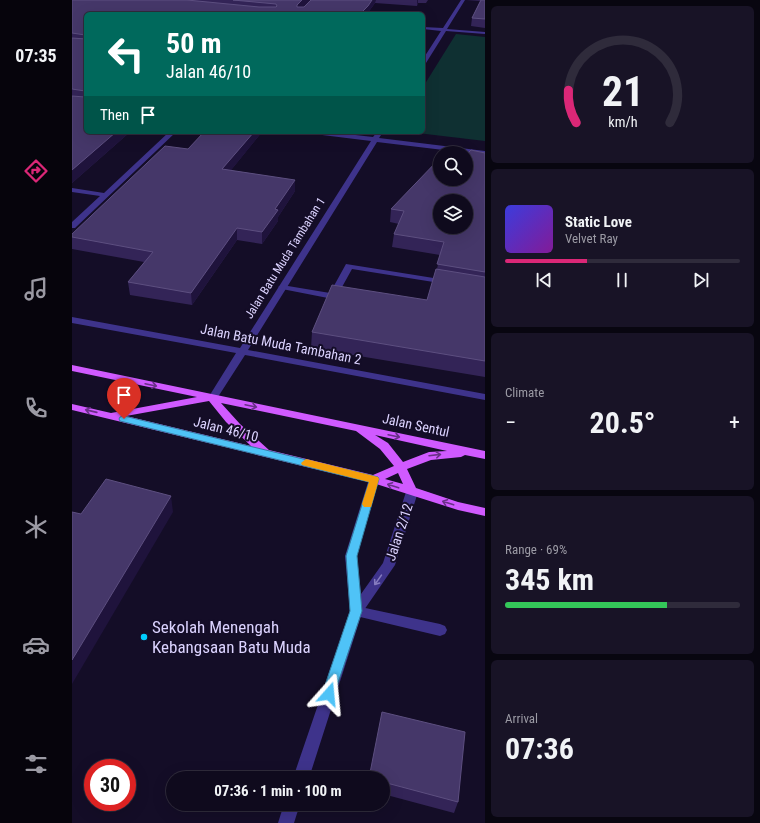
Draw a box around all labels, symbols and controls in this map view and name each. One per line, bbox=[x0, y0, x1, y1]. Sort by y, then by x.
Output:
text: 50 m bbox=[166, 27, 222, 60]
icon: left bbox=[100, 28, 152, 80]
text: 07:35 bbox=[15, 45, 57, 66]
text: Jalan 46/10 bbox=[166, 61, 251, 82]
text: 21 bbox=[601, 67, 644, 116]
icon: arrive bbox=[137, 104, 159, 126]
text: Then bbox=[100, 106, 129, 124]
text: km/h bbox=[608, 113, 637, 129]
map controls bbox=[433, 146, 473, 234]
button: search bbox=[433, 146, 473, 186]
icon: directions bbox=[22, 157, 50, 185]
button: layers bbox=[433, 194, 473, 234]
street label: Jalan Batu Muda Tambahan 1 bbox=[242, 195, 328, 321]
text: Static Love bbox=[565, 213, 632, 231]
text: Velvet Ray bbox=[565, 231, 618, 246]
icon: previous bbox=[533, 269, 555, 291]
icon: pause bbox=[611, 269, 633, 291]
icon: next bbox=[690, 269, 712, 291]
icon: music bbox=[22, 275, 50, 303]
street label: Jalan Batu Muda Tambahan 2 bbox=[199, 321, 363, 367]
pin bbox=[107, 378, 141, 419]
one-way arrow bbox=[144, 382, 157, 390]
icon: arrive bbox=[113, 384, 135, 406]
text: Climate bbox=[505, 385, 544, 400]
icon: phone bbox=[22, 394, 50, 422]
one-way arrow bbox=[244, 402, 257, 410]
text: 20.5° bbox=[590, 405, 655, 440]
one-way arrow bbox=[85, 407, 98, 415]
street label: Jalan Sentul bbox=[381, 410, 451, 440]
text: − bbox=[505, 410, 516, 435]
text: + bbox=[729, 410, 740, 435]
street label: Jalan 46/10 bbox=[192, 413, 260, 445]
one-way arrow bbox=[387, 432, 400, 440]
one-way arrow bbox=[428, 452, 441, 459]
one-way arrow bbox=[388, 481, 400, 489]
one-way arrow bbox=[442, 499, 455, 506]
street label: Jalan 2/12 bbox=[382, 501, 416, 563]
icon: climate bbox=[22, 513, 50, 541]
text: Range · 69% bbox=[505, 542, 567, 557]
text: 345 km bbox=[505, 562, 594, 597]
one-way arrow bbox=[374, 574, 383, 585]
place label: Sekolah Menengah Kebangsaan Batu Muda bbox=[152, 617, 311, 657]
icon: car bbox=[22, 631, 50, 659]
marker: Sekolah Menengah Kebangsaan Batu Muda bbox=[139, 632, 149, 642]
position arrow bbox=[308, 673, 350, 715]
text: Arrival bbox=[505, 711, 538, 726]
text: 07:36 bbox=[505, 731, 574, 766]
icon: filters bbox=[22, 750, 50, 778]
speed limit sign: 30 bbox=[84, 759, 136, 811]
text: 07:36 · 1 min · 100 m bbox=[214, 782, 342, 800]

